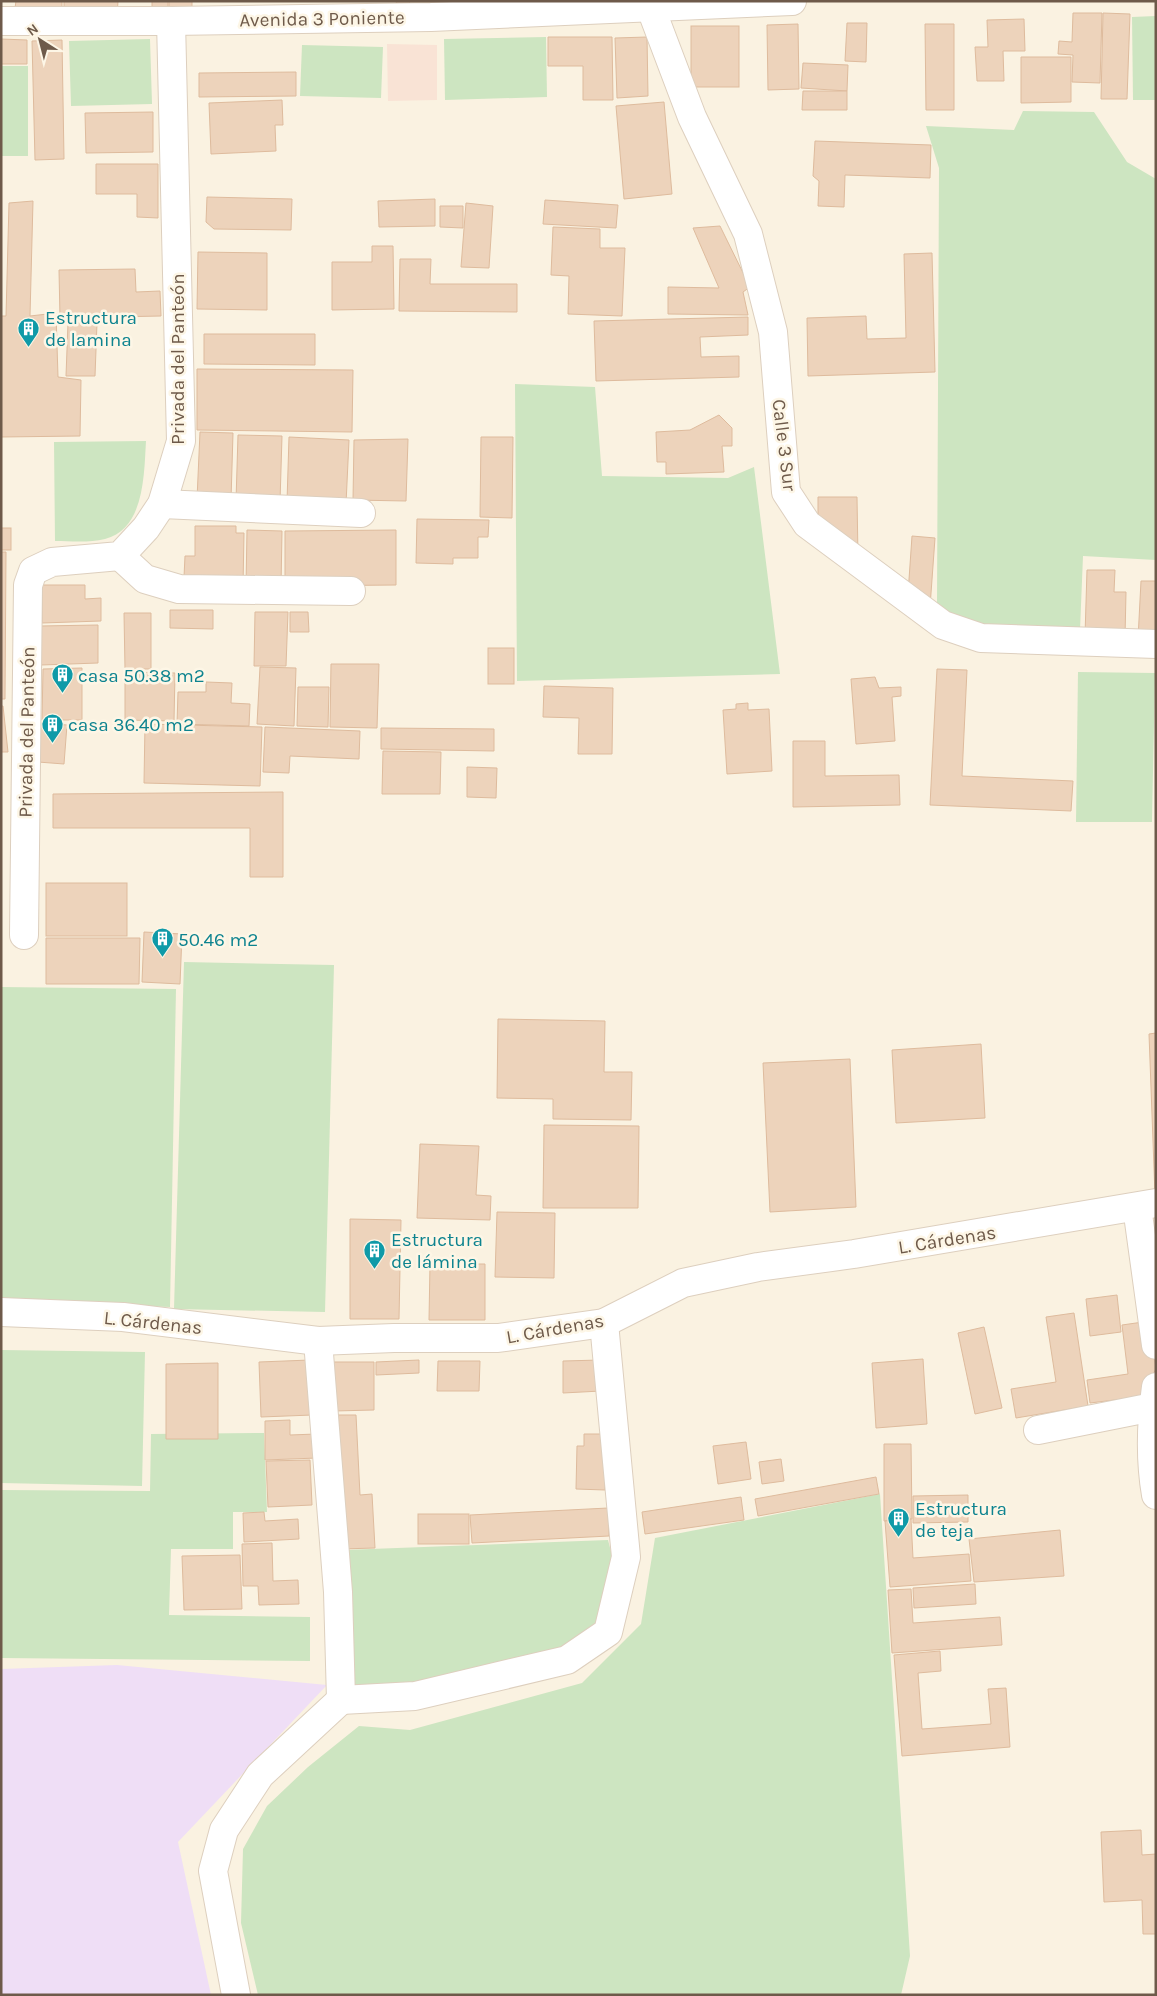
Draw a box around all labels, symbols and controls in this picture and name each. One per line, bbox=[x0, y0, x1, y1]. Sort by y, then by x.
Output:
street label: Avenida 3 Poniente bbox=[239, 7, 405, 31]
north arrow bbox=[15, 15, 65, 65]
text: N bbox=[24, 20, 42, 40]
street label: Privada del Panteón bbox=[167, 273, 189, 445]
place label: Estructura de lamina bbox=[45, 307, 137, 351]
building icon: Estructura de lamina bbox=[17, 316, 41, 347]
street label: Calle 3 Sur bbox=[767, 398, 801, 493]
street label: Privada del Panteón bbox=[15, 646, 39, 818]
building icon: casa 50.38 m2 bbox=[50, 663, 74, 694]
place label: casa 50.38 m2 bbox=[78, 665, 205, 687]
building icon: casa 36.40 m2 bbox=[40, 712, 64, 743]
place label: casa 36.40 m2 bbox=[68, 714, 194, 736]
building icon: 50.46 m2 bbox=[150, 927, 174, 958]
place label: 50.46 m2 bbox=[178, 929, 258, 951]
street label: L. Cárdenas bbox=[897, 1221, 998, 1259]
place label: Estructura de lámina bbox=[391, 1229, 483, 1273]
building icon: Estructura de lámina bbox=[363, 1238, 387, 1269]
street label: L. Cárdenas bbox=[103, 1307, 203, 1339]
street label: L. Cárdenas bbox=[505, 1310, 606, 1348]
place label: Estructura de teja bbox=[915, 1498, 1007, 1542]
building icon: Estructura de teja bbox=[887, 1507, 911, 1538]

